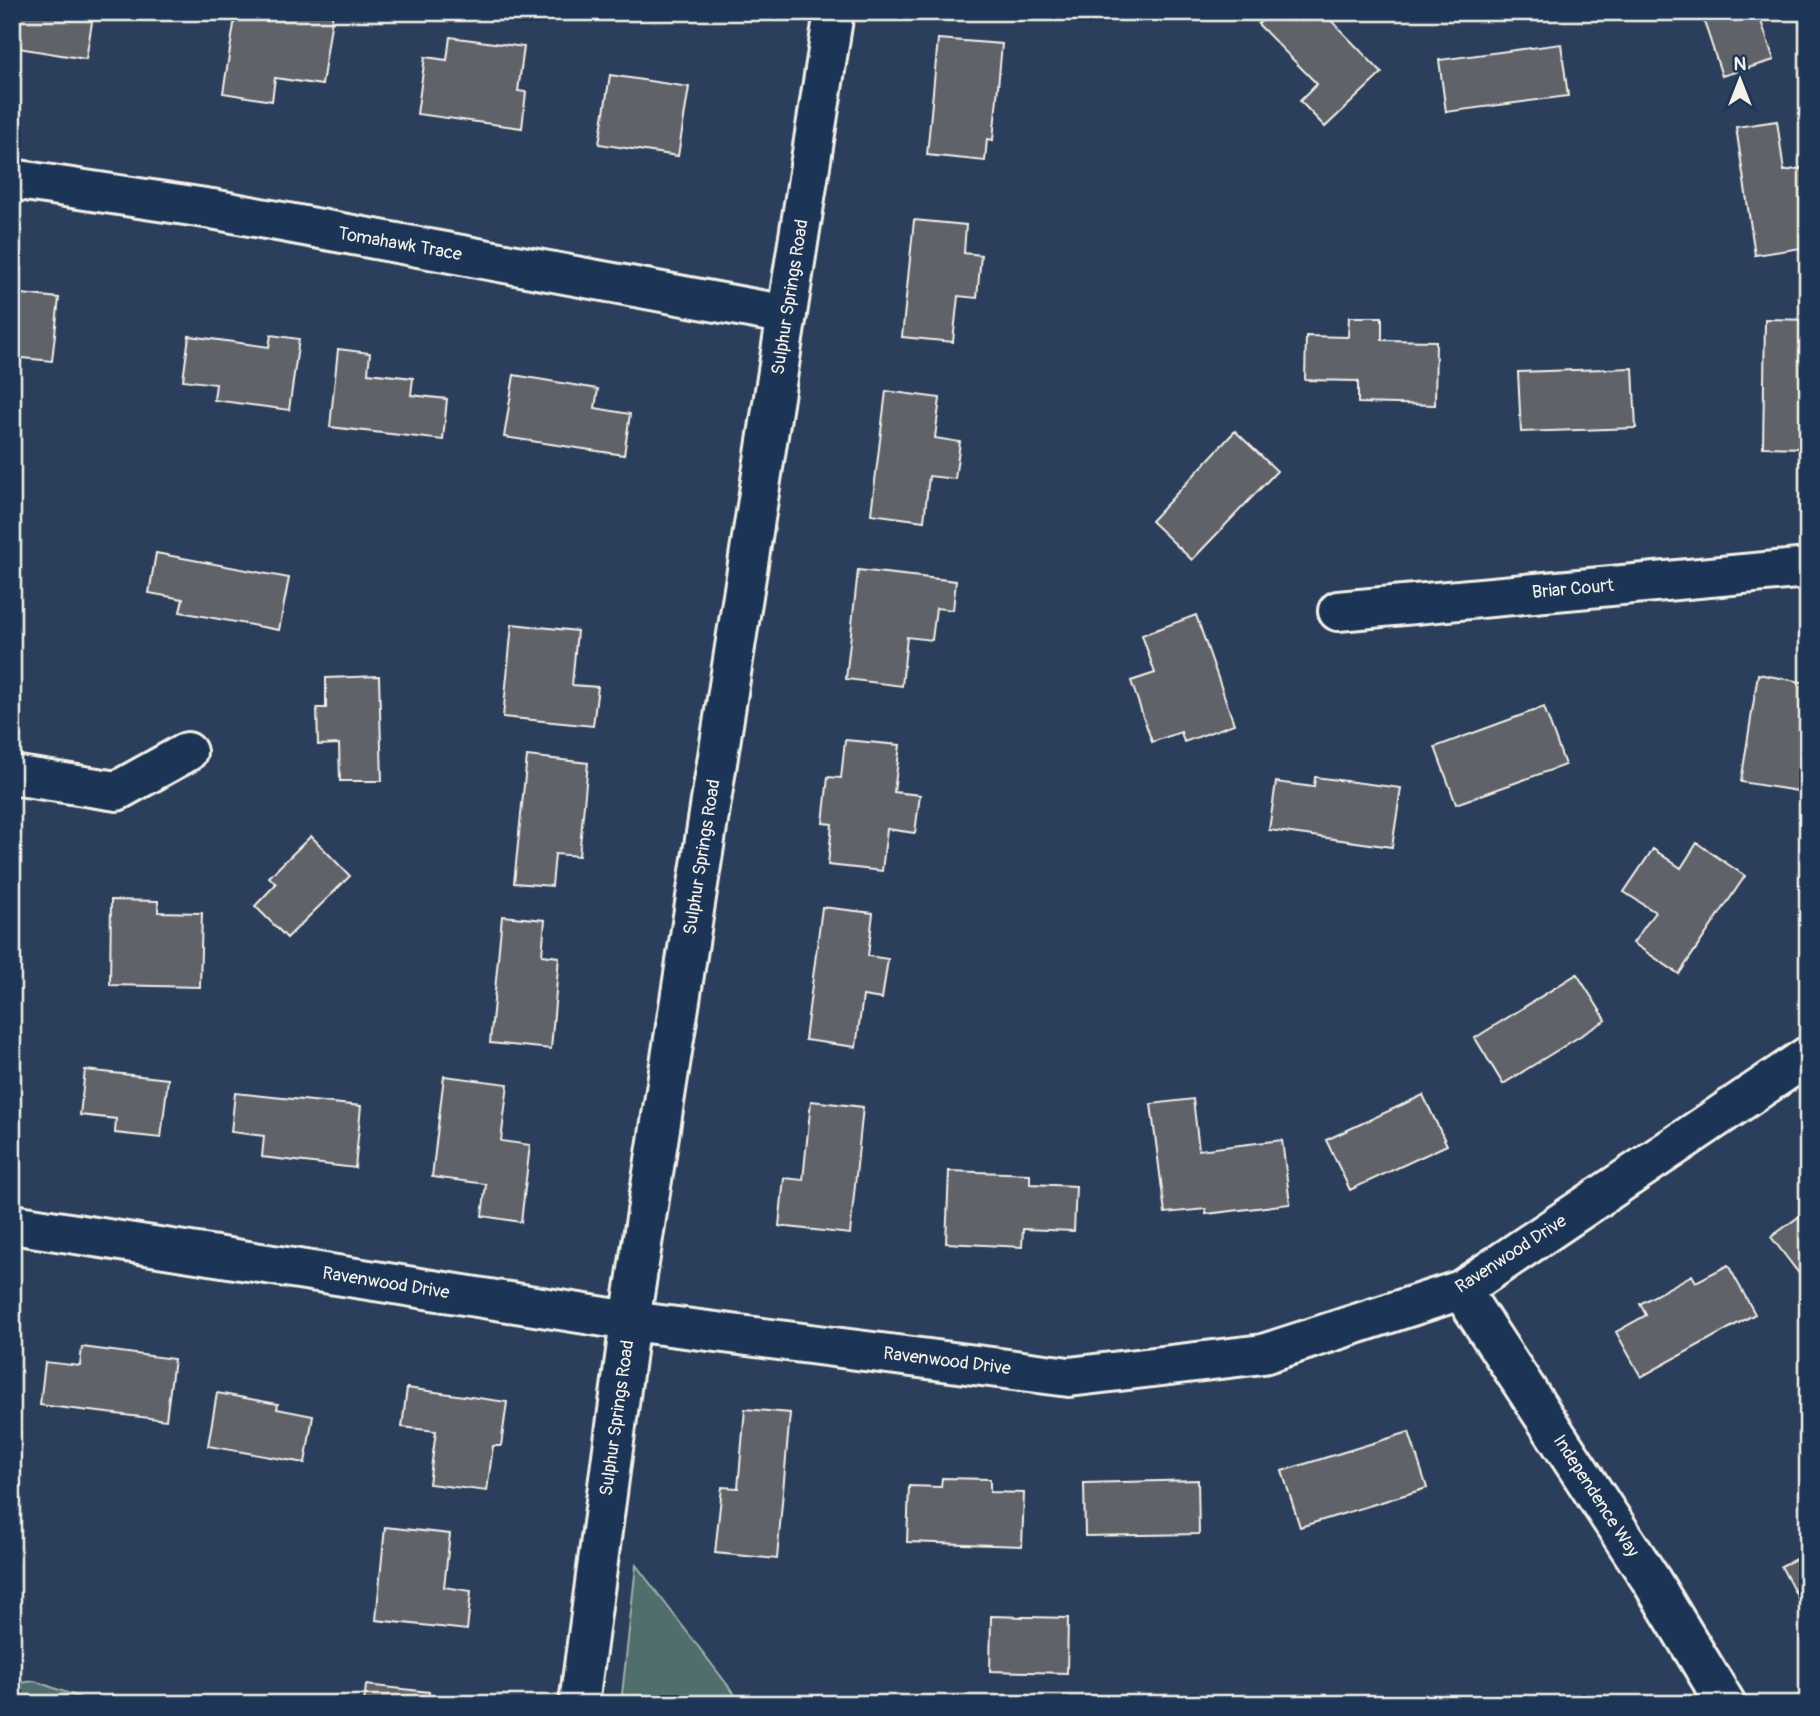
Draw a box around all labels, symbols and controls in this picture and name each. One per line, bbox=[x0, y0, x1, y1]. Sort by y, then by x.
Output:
north arrow bbox=[1704, 46, 1774, 116]
text: N bbox=[1734, 52, 1747, 76]
street label: Sulphur Springs Road bbox=[766, 218, 814, 376]
street label: Tomahawk Trace bbox=[336, 222, 464, 266]
street label: Briar Court bbox=[1531, 574, 1616, 604]
street label: Sulphur Springs Road bbox=[678, 778, 726, 936]
street label: Ravenwood Drive bbox=[1451, 1209, 1571, 1299]
street label: Ravenwood Drive bbox=[321, 1262, 451, 1304]
street label: Sulphur Springs Road bbox=[595, 1339, 639, 1497]
street label: Ravenwood Drive bbox=[882, 1342, 1012, 1380]
street label: Independence Way bbox=[1548, 1430, 1644, 1562]

